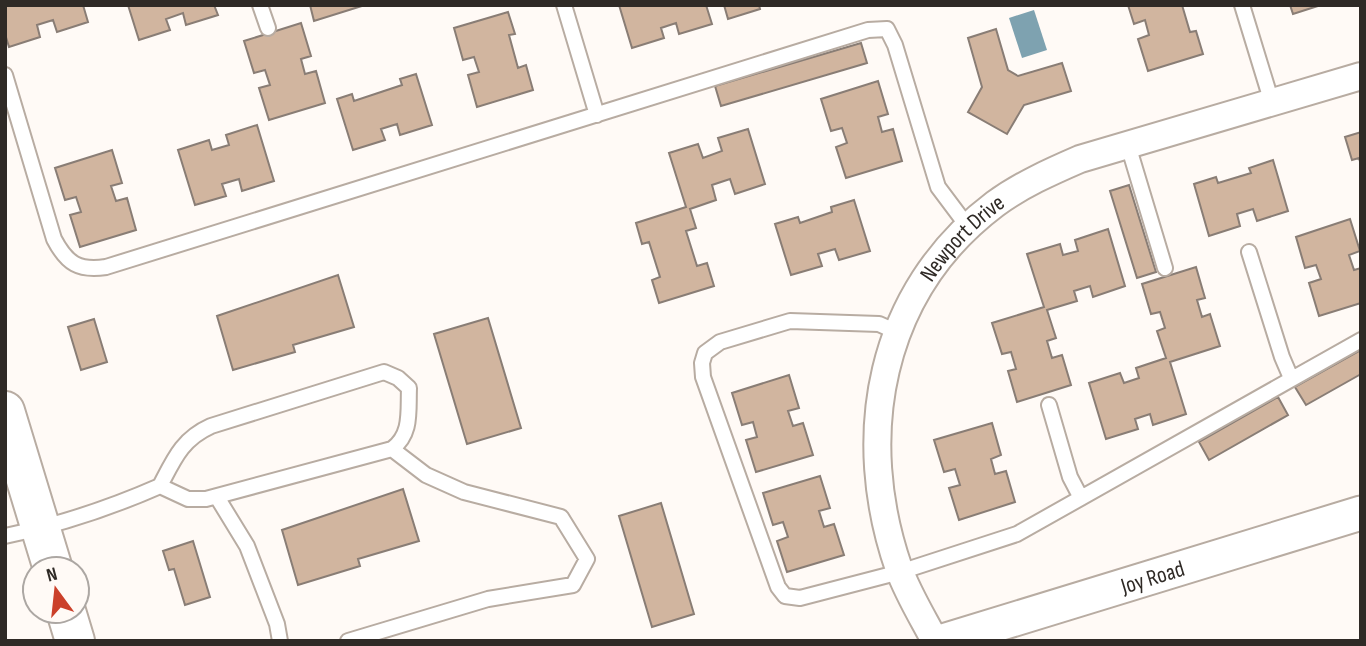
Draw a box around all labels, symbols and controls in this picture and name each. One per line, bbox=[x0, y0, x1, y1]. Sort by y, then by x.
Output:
street label: Newport Drive bbox=[914, 189, 1010, 287]
north arrow bbox=[21, 555, 91, 625]
street label: Joy Road bbox=[1117, 555, 1188, 601]
text: N bbox=[44, 563, 60, 587]

